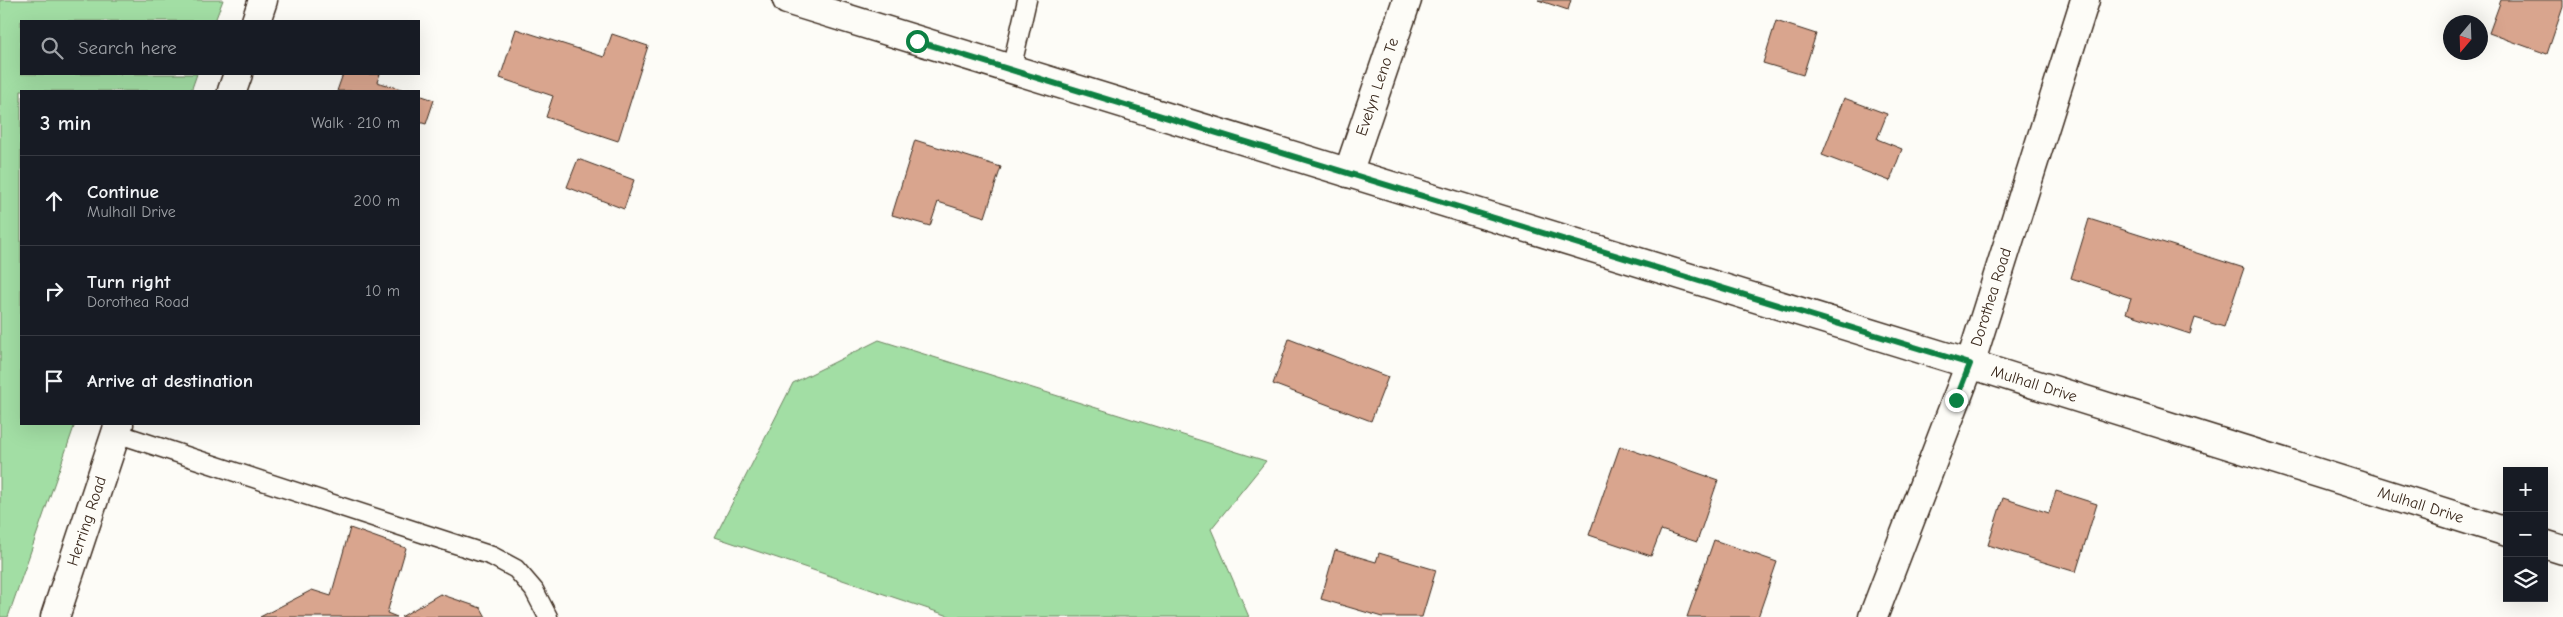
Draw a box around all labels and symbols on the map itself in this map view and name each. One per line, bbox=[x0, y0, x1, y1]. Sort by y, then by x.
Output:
north arrow bbox=[2443, 15, 2488, 60]
route start bbox=[906, 30, 929, 53]
street label: Evelyn Leno Te bbox=[1352, 35, 1402, 138]
street label: Dorothea Road bbox=[1967, 246, 2015, 349]
street label: Mulhall Drive bbox=[1989, 362, 2079, 406]
route end bbox=[1945, 389, 1968, 412]
street label: Herring Road bbox=[64, 474, 110, 568]
street label: Mulhall Drive bbox=[2376, 483, 2466, 527]

